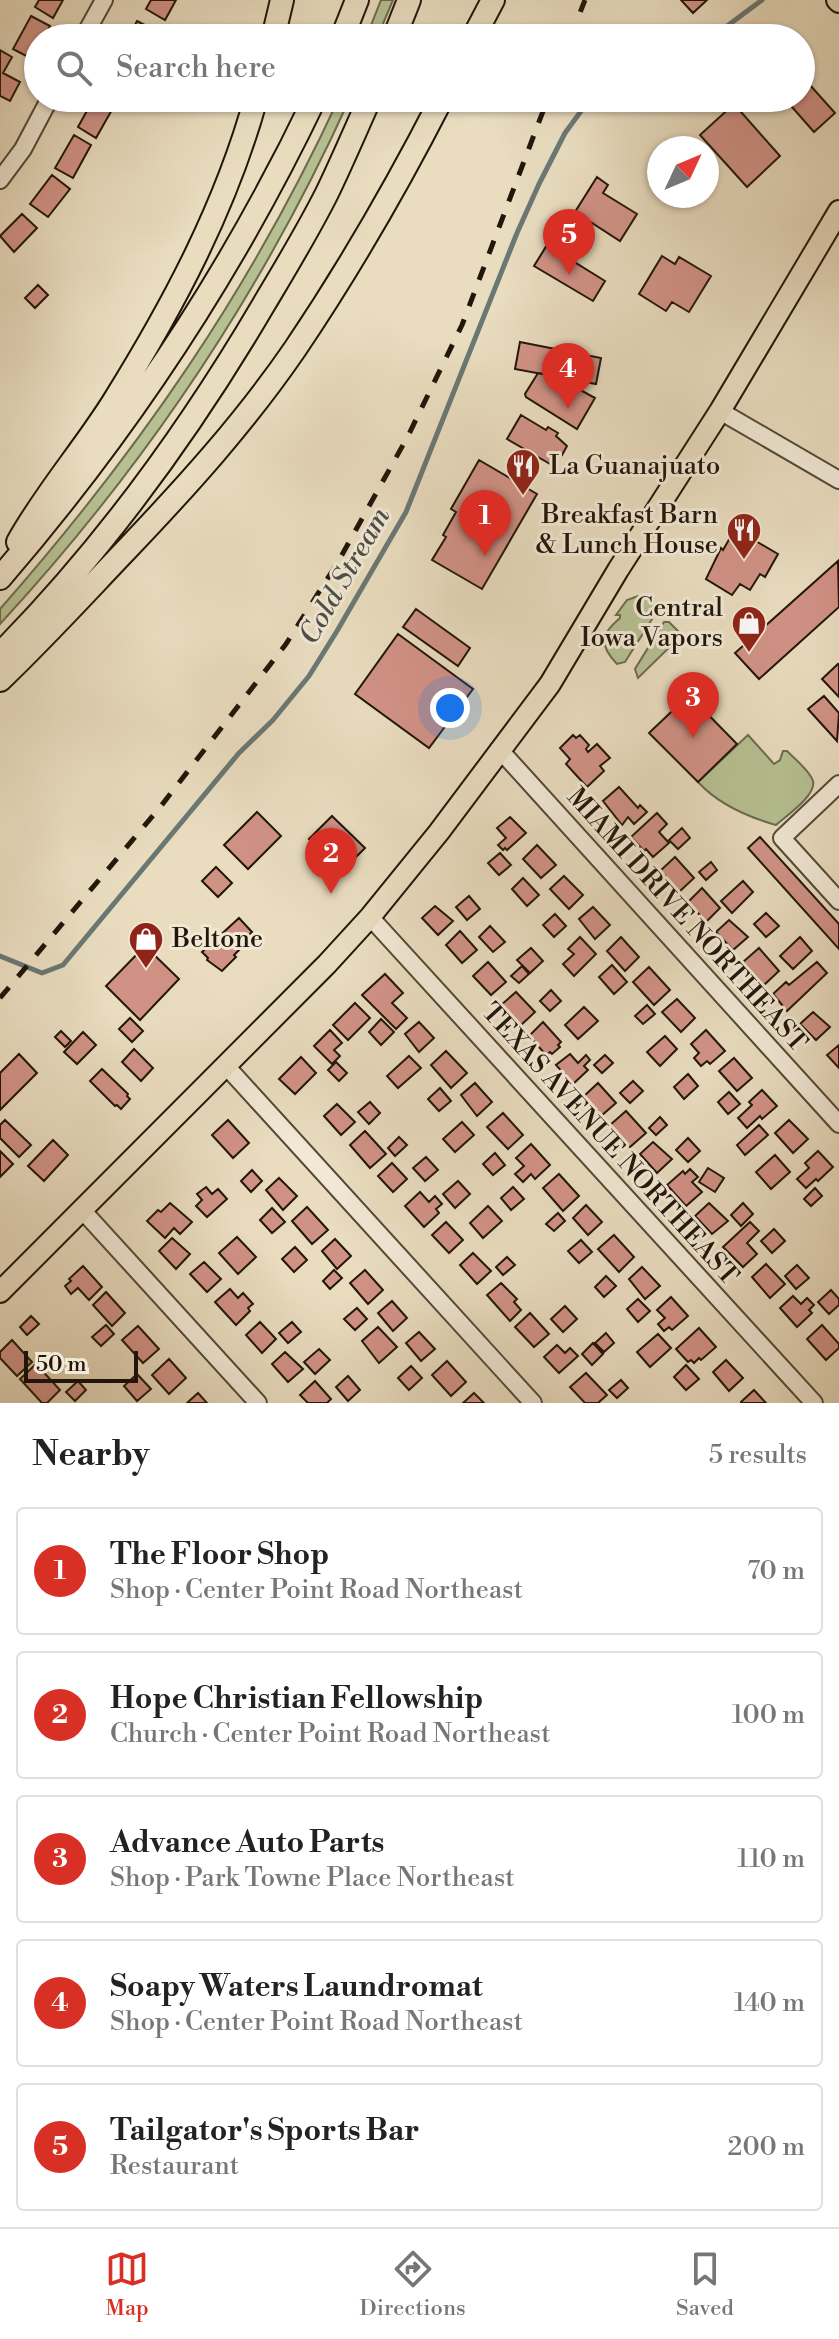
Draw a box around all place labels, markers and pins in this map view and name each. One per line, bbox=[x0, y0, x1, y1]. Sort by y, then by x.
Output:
pin: 5 bbox=[543, 209, 595, 275]
pin: 4 bbox=[542, 343, 594, 409]
restaurant icon: La Guanajuato bbox=[504, 447, 542, 497]
place label: La Guanajuato bbox=[549, 450, 720, 482]
pin: 1 bbox=[459, 490, 511, 556]
place label: Breakfast Barn & Lunch House bbox=[536, 499, 718, 561]
restaurant icon: Breakfast Barn & Lunch House bbox=[725, 511, 763, 561]
place label: Central Iowa Vapors bbox=[581, 592, 723, 654]
shop icon: Central Iowa Vapors bbox=[730, 604, 768, 654]
pin: 3 bbox=[667, 672, 719, 738]
pin: 2 bbox=[305, 828, 357, 894]
shop icon: Beltone bbox=[127, 920, 165, 970]
place label: Beltone bbox=[171, 923, 263, 955]

